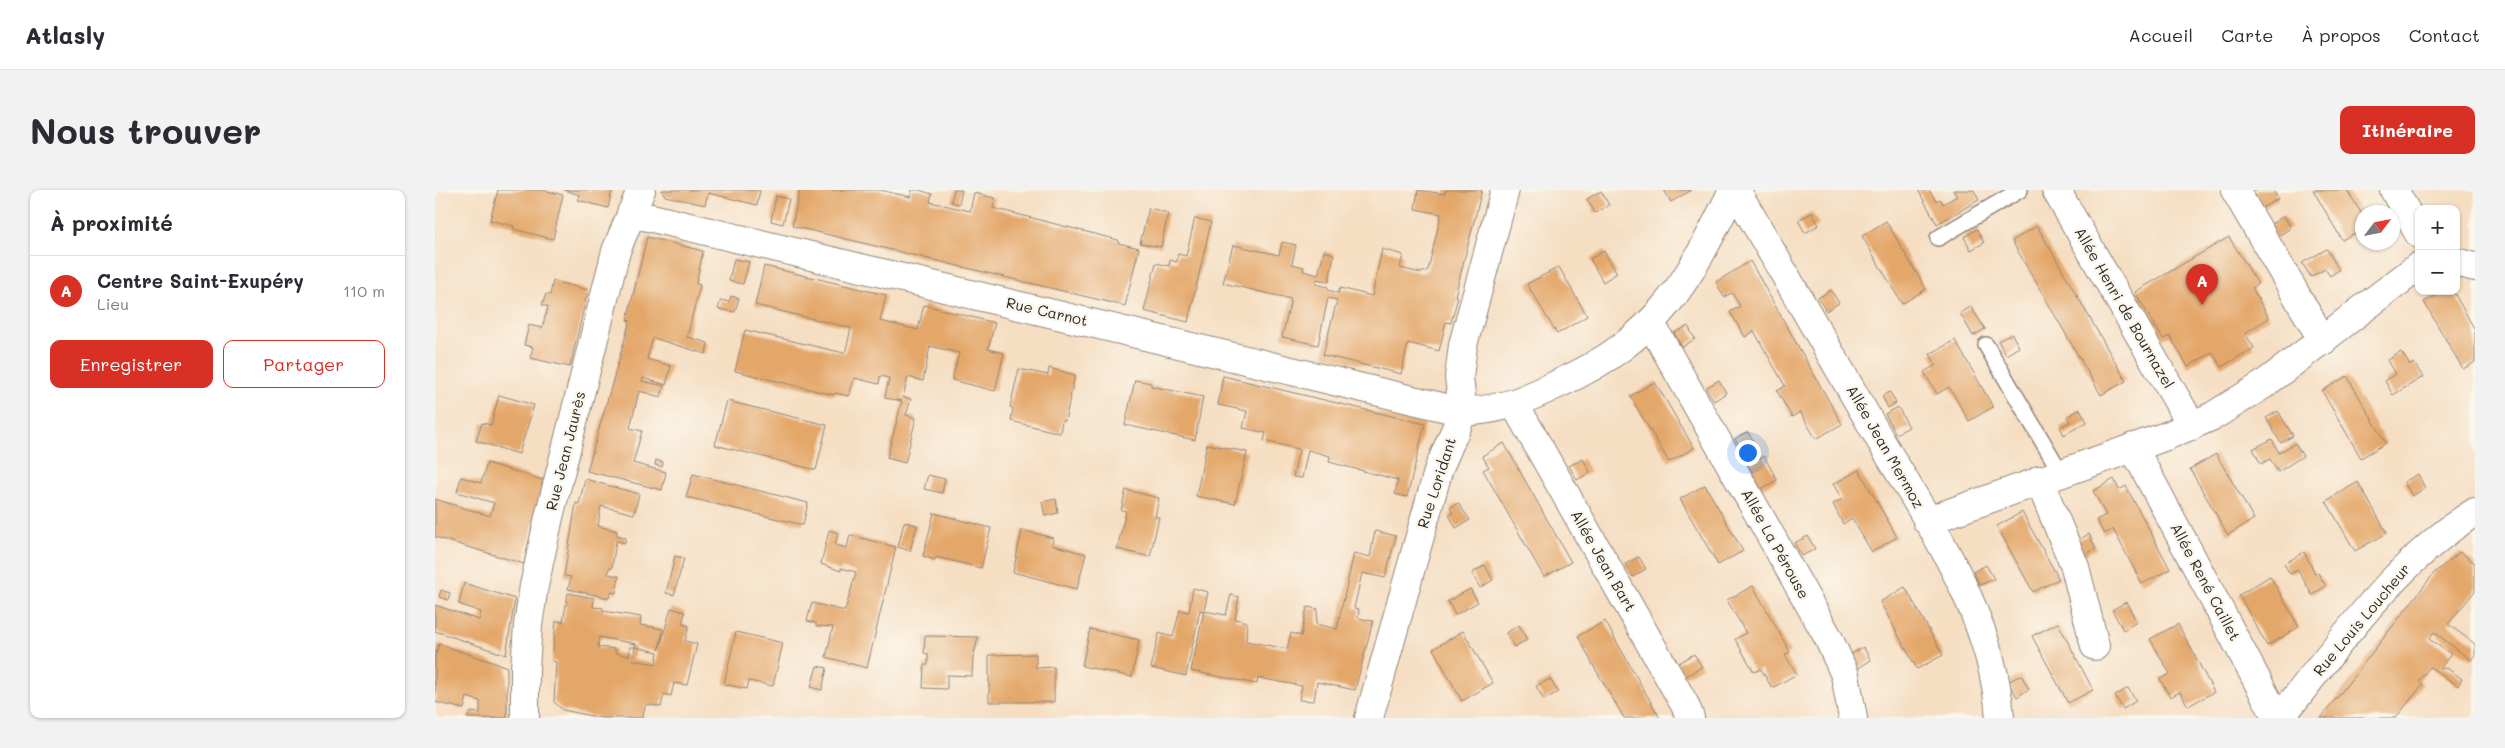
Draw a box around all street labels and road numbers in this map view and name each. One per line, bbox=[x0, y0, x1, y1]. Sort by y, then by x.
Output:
street label: Allée Henri de Bournazel bbox=[2070, 223, 2179, 392]
street label: Rue Carnot bbox=[1004, 292, 1090, 330]
street label: Allée Jean Mermoz bbox=[1842, 381, 1929, 512]
street label: Rue Jean Jaurès bbox=[541, 389, 589, 512]
street label: Rue Loridant bbox=[1412, 435, 1460, 531]
street label: Allée La Pérouse bbox=[1737, 485, 1814, 602]
street label: Allée Jean Bart bbox=[1567, 506, 1641, 615]
street label: Allée René Caillet bbox=[2166, 519, 2245, 644]
street label: Rue Louis Loucheur bbox=[2308, 559, 2414, 680]

